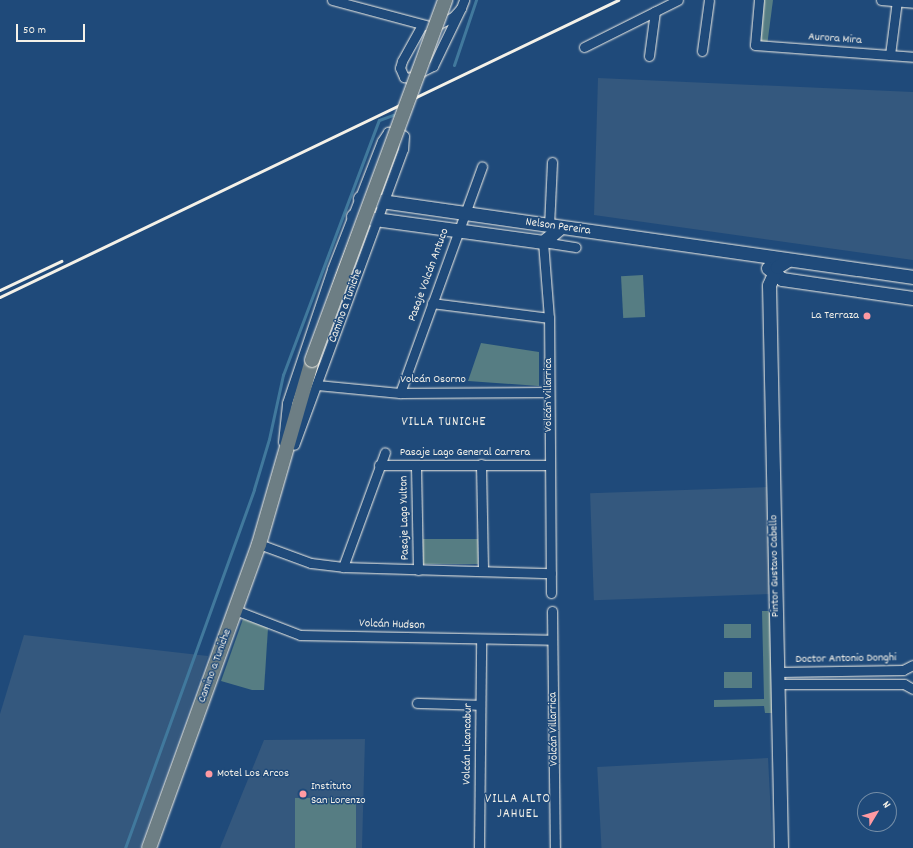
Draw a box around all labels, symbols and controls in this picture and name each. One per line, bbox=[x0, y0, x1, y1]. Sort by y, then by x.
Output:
scale bar bbox=[18, 16, 87, 42]
text: 50 m bbox=[23, 22, 46, 39]
street label: Aurora Mira bbox=[808, 30, 862, 48]
street label: Nelson Pereira bbox=[525, 215, 591, 239]
street label: Pasaje Volcán Antuco bbox=[405, 227, 453, 323]
street label: Camino a Tuniche bbox=[326, 267, 366, 345]
place label: La Terraza bbox=[811, 309, 859, 323]
marker: La Terraza bbox=[862, 311, 872, 321]
street label: Volcán Villarrica bbox=[542, 358, 556, 432]
street label: Volcán Osorno bbox=[400, 373, 466, 387]
district label: VILLA TUNICHE bbox=[402, 415, 486, 431]
street label: Pasaje Lago General Carrera bbox=[400, 446, 530, 460]
street label: Pasaje Lago Yulton bbox=[397, 476, 413, 560]
street label: Pintor Gustavo Cabello bbox=[767, 515, 783, 617]
street label: Volcán Hudson bbox=[359, 617, 425, 633]
street label: Camino a Tuniche bbox=[195, 627, 235, 705]
street label: Doctor Antonio Donghi bbox=[795, 651, 897, 667]
street label: Volcán Villarrica bbox=[546, 692, 562, 766]
street label: Volcán Licancabur bbox=[460, 703, 476, 785]
place label: Motel Los Arcos bbox=[217, 767, 289, 781]
marker: Motel Los Arcos bbox=[204, 769, 214, 779]
place label: Instituto San Lorenzo bbox=[311, 780, 366, 808]
marker: Instituto San Lorenzo bbox=[298, 789, 308, 799]
north arrow bbox=[857, 792, 897, 832]
district label: VILLA ALTO JAHUEL bbox=[485, 793, 551, 824]
text: N bbox=[878, 798, 894, 812]

